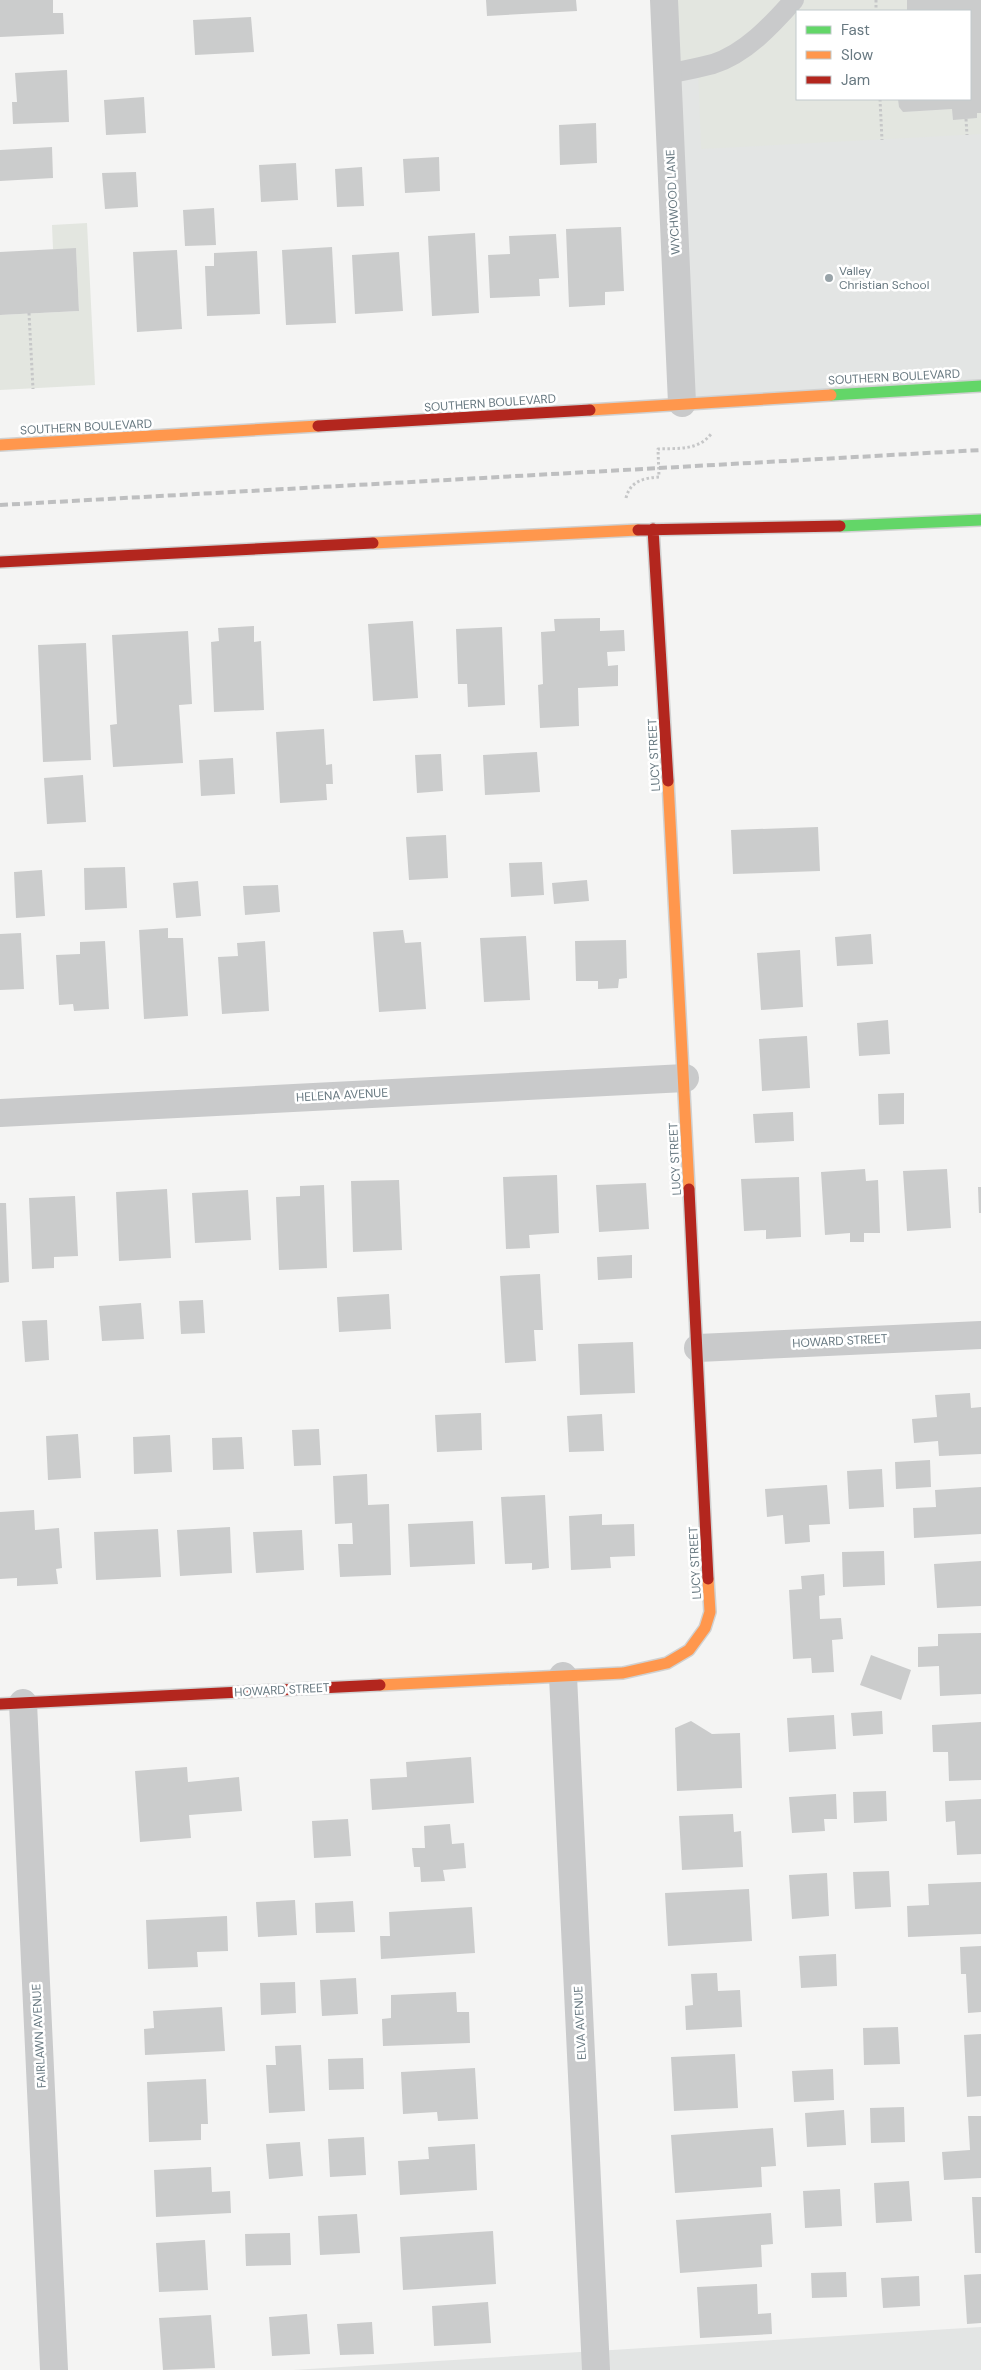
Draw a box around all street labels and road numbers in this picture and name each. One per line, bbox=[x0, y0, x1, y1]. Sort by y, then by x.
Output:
street label: WYCHWOOD LANE bbox=[662, 149, 684, 255]
street label: SOUTHERN BOULEVARD bbox=[828, 366, 960, 388]
street label: SOUTHERN BOULEVARD bbox=[424, 390, 556, 416]
street label: SOUTHERN BOULEVARD bbox=[20, 416, 152, 438]
street label: LUCY STREET bbox=[644, 718, 664, 792]
street label: HELENA AVENUE bbox=[296, 1085, 389, 1105]
street label: LUCY STREET bbox=[665, 1122, 685, 1196]
street label: HOWARD STREET bbox=[792, 1331, 888, 1351]
street label: LUCY STREET bbox=[685, 1526, 705, 1600]
street label: HOWARD STREET bbox=[234, 1680, 330, 1700]
street label: FAIRLAWN AVENUE bbox=[28, 1983, 50, 2089]
street label: ELVA AVENUE bbox=[570, 1985, 590, 2060]

